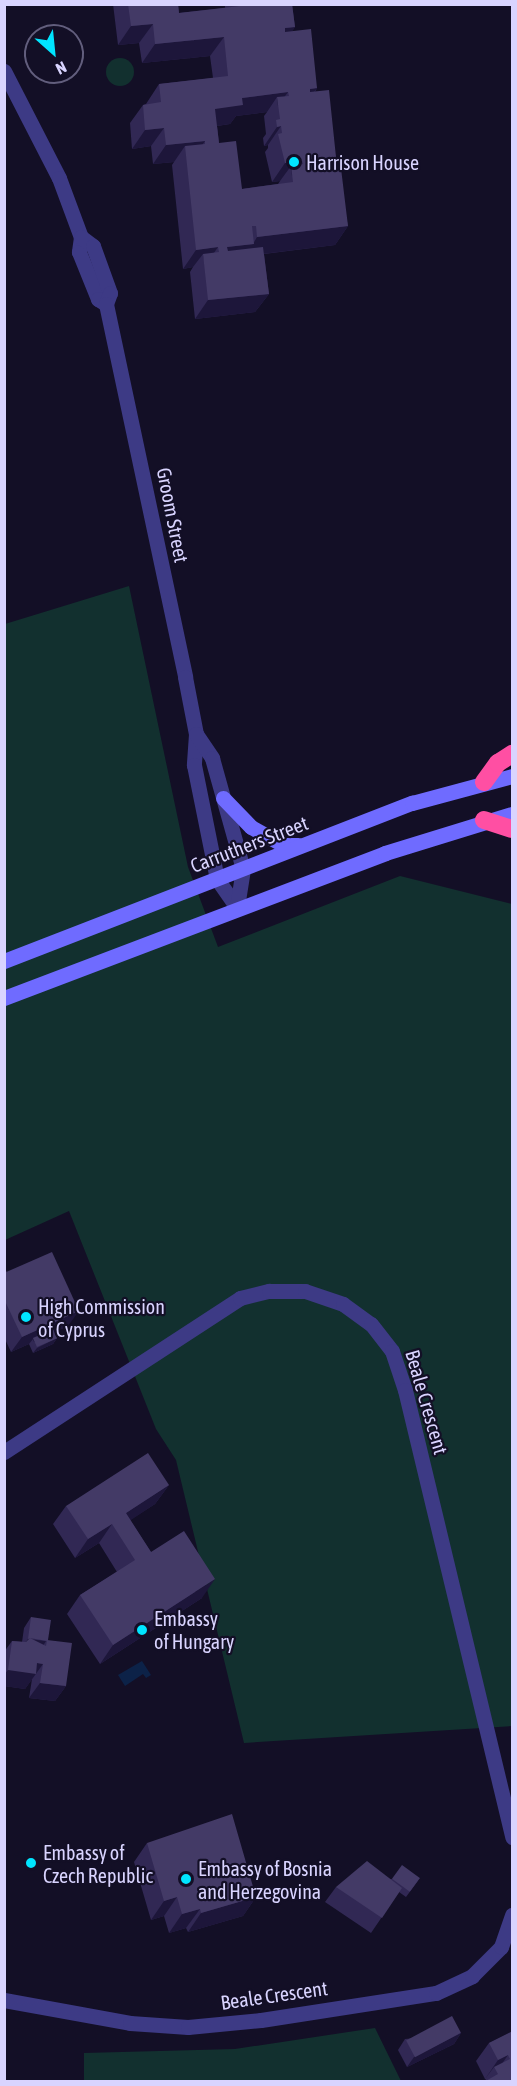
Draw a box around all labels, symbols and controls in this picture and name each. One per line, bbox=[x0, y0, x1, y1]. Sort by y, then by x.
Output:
north arrow bbox=[24, 24, 84, 84]
text: N bbox=[53, 58, 70, 78]
place label: Harrison House bbox=[306, 150, 419, 174]
marker: Harrison House bbox=[287, 155, 301, 169]
street label: Groom Street bbox=[152, 465, 194, 565]
street label: Carruthers Street bbox=[187, 811, 311, 877]
place label: High Commission of Cyprus bbox=[38, 1294, 165, 1341]
marker: High Commission of Cyprus bbox=[19, 1310, 33, 1324]
street label: Beale Crescent bbox=[401, 1347, 453, 1457]
place label: Embassy of Hungary bbox=[154, 1606, 234, 1653]
marker: Embassy of Hungary bbox=[135, 1623, 149, 1637]
place label: Embassy of Czech Republic bbox=[43, 1840, 153, 1887]
marker: Embassy of Czech Republic bbox=[24, 1856, 38, 1870]
place label: Embassy of Bosnia and Herzegovina bbox=[198, 1856, 332, 1903]
marker: Embassy of Bosnia and Herzegovina bbox=[179, 1872, 193, 1886]
street label: Beale Crescent bbox=[219, 1976, 329, 2014]

